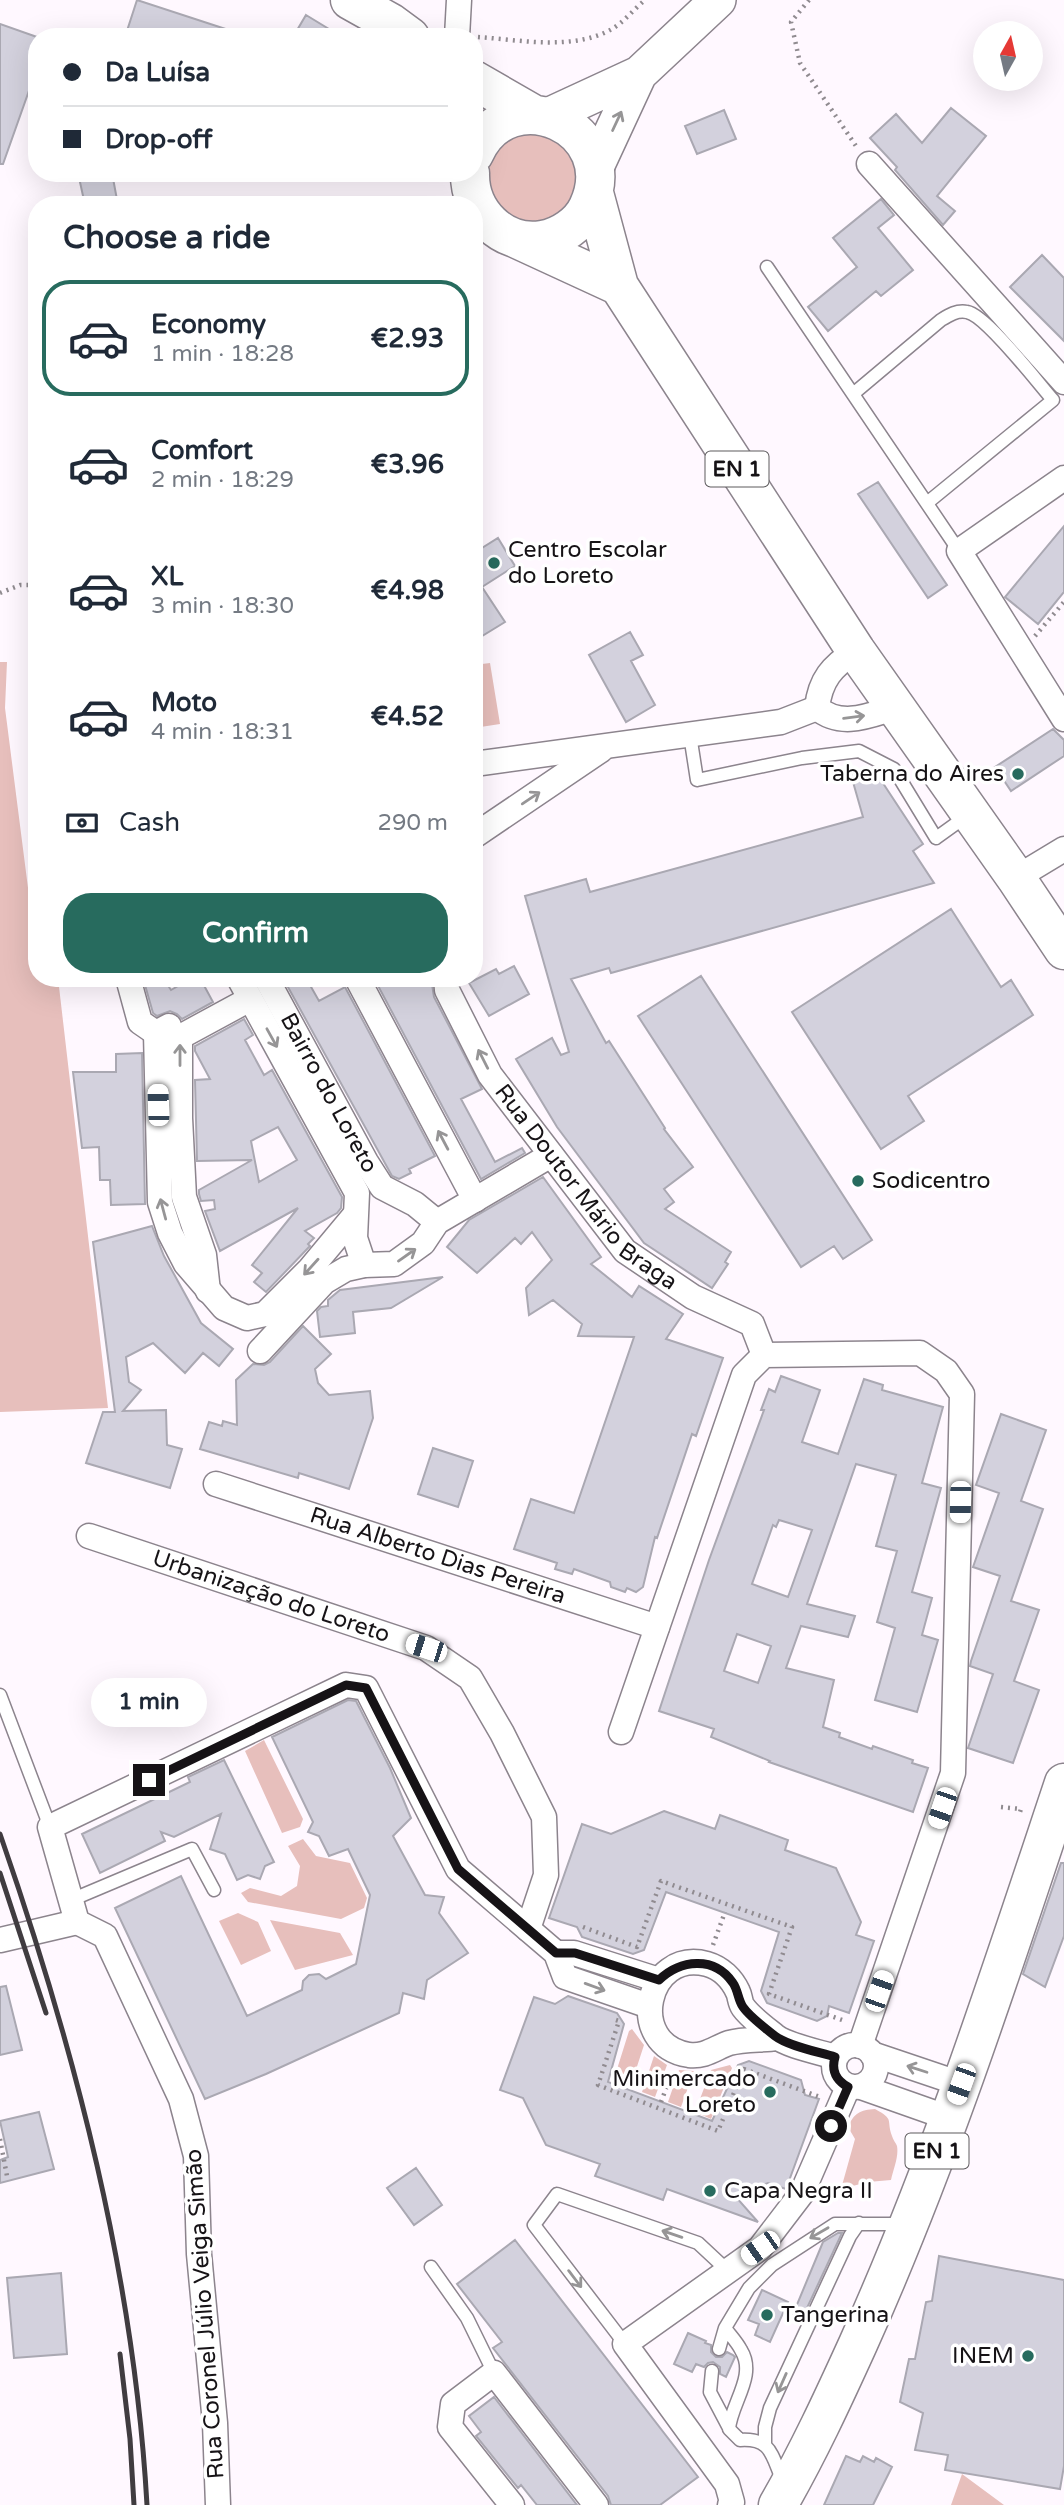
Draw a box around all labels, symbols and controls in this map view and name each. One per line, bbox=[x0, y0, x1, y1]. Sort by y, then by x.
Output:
north arrow bbox=[973, 21, 1043, 91]
map controls bbox=[973, 21, 1043, 91]
text: Da Luísa bbox=[105, 57, 210, 88]
one-way arrow bbox=[611, 111, 624, 132]
text: Drop-off bbox=[105, 124, 212, 155]
text: Choose a ride bbox=[63, 219, 270, 257]
icon: car bbox=[67, 307, 130, 370]
text: Economy bbox=[151, 309, 266, 340]
text: €2.93 bbox=[371, 323, 444, 354]
text: 1 min · 18:28 bbox=[151, 340, 294, 368]
icon: car bbox=[67, 433, 130, 496]
text: Comfort bbox=[151, 435, 253, 466]
text: €3.96 bbox=[371, 449, 444, 480]
road number: EN 1 bbox=[706, 452, 768, 486]
text: 2 min · 18:29 bbox=[151, 466, 294, 494]
place label: Centro Escolar do Loreto bbox=[508, 536, 667, 590]
marker: Centro Escolar do Loreto bbox=[486, 555, 502, 571]
icon: car bbox=[67, 559, 130, 622]
text: XL bbox=[151, 561, 183, 592]
text: €4.98 bbox=[371, 575, 444, 606]
text: 3 min · 18:30 bbox=[151, 592, 294, 620]
icon: car bbox=[67, 685, 130, 748]
text: Moto bbox=[151, 687, 217, 718]
text: €4.52 bbox=[371, 701, 444, 732]
one-way arrow bbox=[842, 711, 865, 724]
text: 4 min · 18:31 bbox=[151, 718, 294, 746]
place label: Taberna do Aires bbox=[820, 760, 1004, 788]
marker: Taberna do Aires bbox=[1010, 766, 1026, 782]
one-way arrow bbox=[521, 790, 540, 805]
icon: cash bbox=[63, 804, 101, 842]
text: Cash bbox=[119, 807, 180, 838]
text: 290 m bbox=[378, 809, 448, 837]
button: Confirm bbox=[63, 893, 448, 973]
street label: Bairro do Loreto bbox=[274, 1008, 383, 1178]
one-way arrow bbox=[265, 1028, 279, 1048]
one-way arrow bbox=[173, 1044, 187, 1067]
one-way arrow bbox=[475, 1049, 489, 1070]
street label: Rua Doutor Mário Braga bbox=[488, 1079, 683, 1296]
car bbox=[147, 1084, 170, 1126]
one-way arrow bbox=[436, 1130, 449, 1151]
place label: Sodicentro bbox=[872, 1167, 991, 1195]
marker: Sodicentro bbox=[850, 1173, 866, 1189]
one-way arrow bbox=[156, 1198, 169, 1221]
one-way arrow bbox=[397, 1248, 416, 1262]
one-way arrow bbox=[303, 1258, 319, 1276]
car bbox=[950, 1481, 971, 1523]
street label: Rua Alberto Dias Pereira bbox=[306, 1501, 569, 1610]
street label: Urbanização do Loreto bbox=[149, 1544, 394, 1649]
car bbox=[403, 1632, 450, 1664]
callout: 1 min bbox=[91, 1678, 207, 1728]
text: 1 min bbox=[118, 1688, 180, 1716]
route end bbox=[133, 1764, 165, 1796]
car bbox=[926, 1785, 959, 1831]
car bbox=[863, 1968, 896, 2014]
one-way arrow bbox=[584, 1981, 606, 1994]
car bbox=[944, 2061, 979, 2107]
one-way arrow bbox=[906, 2062, 928, 2074]
place label: Minimercado Loreto bbox=[612, 2065, 756, 2119]
marker: Minimercado Loreto bbox=[762, 2084, 778, 2100]
route start bbox=[815, 2110, 847, 2142]
road number: EN 1 bbox=[906, 2134, 968, 2168]
street label: Rua Coronel Júlio Veiga Simão bbox=[179, 2148, 231, 2480]
place label: Capa Negra II bbox=[724, 2177, 873, 2205]
marker: Capa Negra II bbox=[702, 2183, 718, 2199]
one-way arrow bbox=[809, 2226, 829, 2240]
one-way arrow bbox=[661, 2227, 683, 2239]
car bbox=[737, 2227, 784, 2269]
one-way arrow bbox=[567, 2269, 582, 2287]
place label: Tangerina bbox=[781, 2301, 889, 2329]
marker: Tangerina bbox=[759, 2307, 775, 2323]
place label: INEM bbox=[952, 2342, 1014, 2370]
marker: INEM bbox=[1020, 2348, 1036, 2364]
one-way arrow bbox=[775, 2372, 788, 2393]

